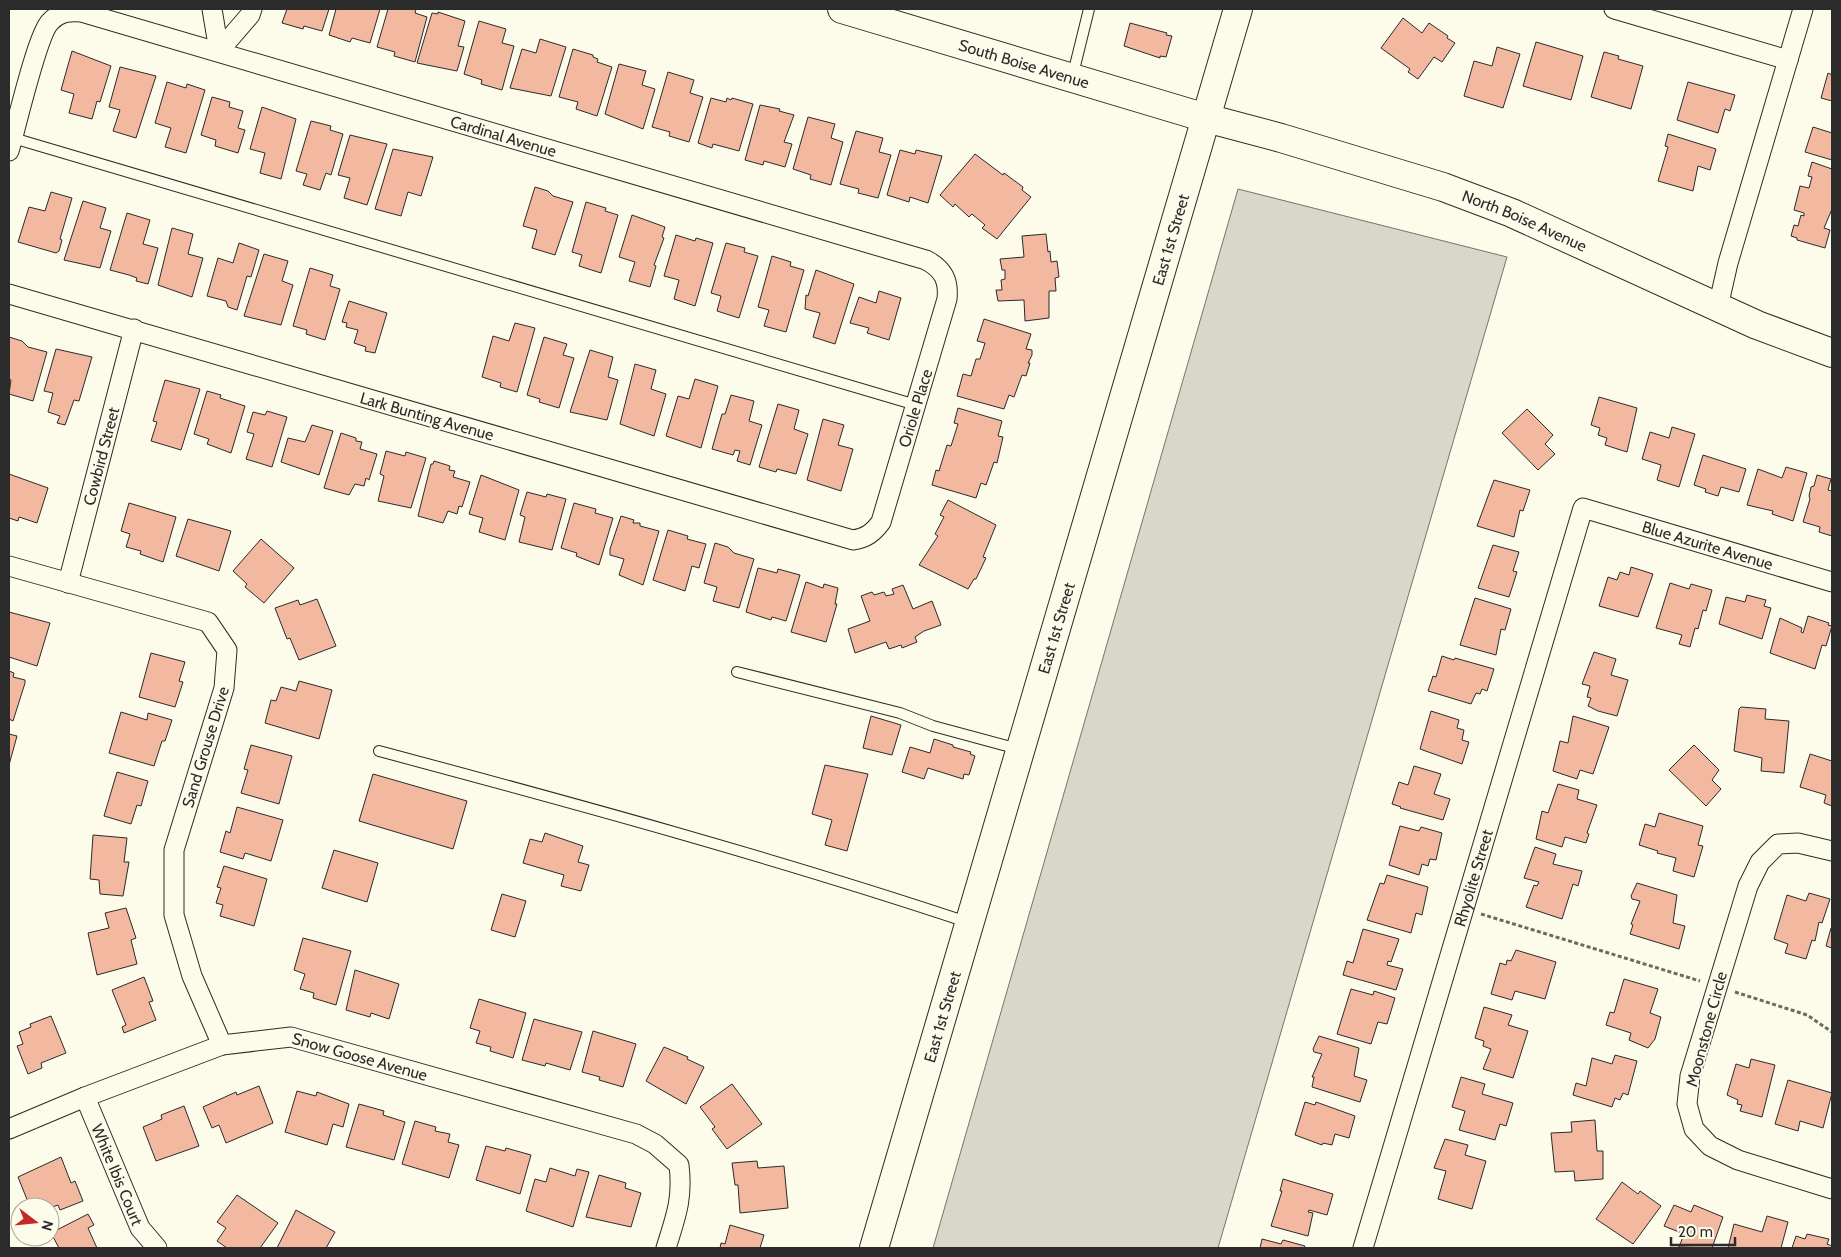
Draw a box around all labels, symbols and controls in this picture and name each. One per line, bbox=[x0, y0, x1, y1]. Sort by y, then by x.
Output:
street label: South Boise Avenue bbox=[956, 35, 1091, 92]
street label: Cardinal Avenue bbox=[448, 112, 558, 161]
street label: North Boise Avenue bbox=[1459, 186, 1590, 256]
street label: East 1st Street bbox=[1148, 191, 1193, 288]
street label: Oriole Place bbox=[895, 367, 936, 450]
street label: Lark Bunting Avenue bbox=[358, 388, 496, 445]
street label: Cowbird Street bbox=[80, 405, 123, 508]
street label: Blue Azurite Avenue bbox=[1640, 517, 1775, 574]
street label: East 1st Street bbox=[1034, 580, 1079, 676]
street label: Sand Grouse Drive bbox=[178, 684, 233, 810]
street label: Rhyolite Street bbox=[1450, 827, 1497, 929]
street label: East 1st Street bbox=[920, 968, 965, 1065]
street label: Moonstone Circle bbox=[1682, 969, 1731, 1089]
street label: Snow Goose Avenue bbox=[290, 1029, 430, 1085]
street label: White Ibis Court bbox=[87, 1121, 147, 1229]
north arrow bbox=[10, 1197, 60, 1247]
scale bar bbox=[1671, 1214, 1735, 1246]
text: N bbox=[37, 1218, 58, 1233]
text: 20 m bbox=[1678, 1223, 1713, 1241]

